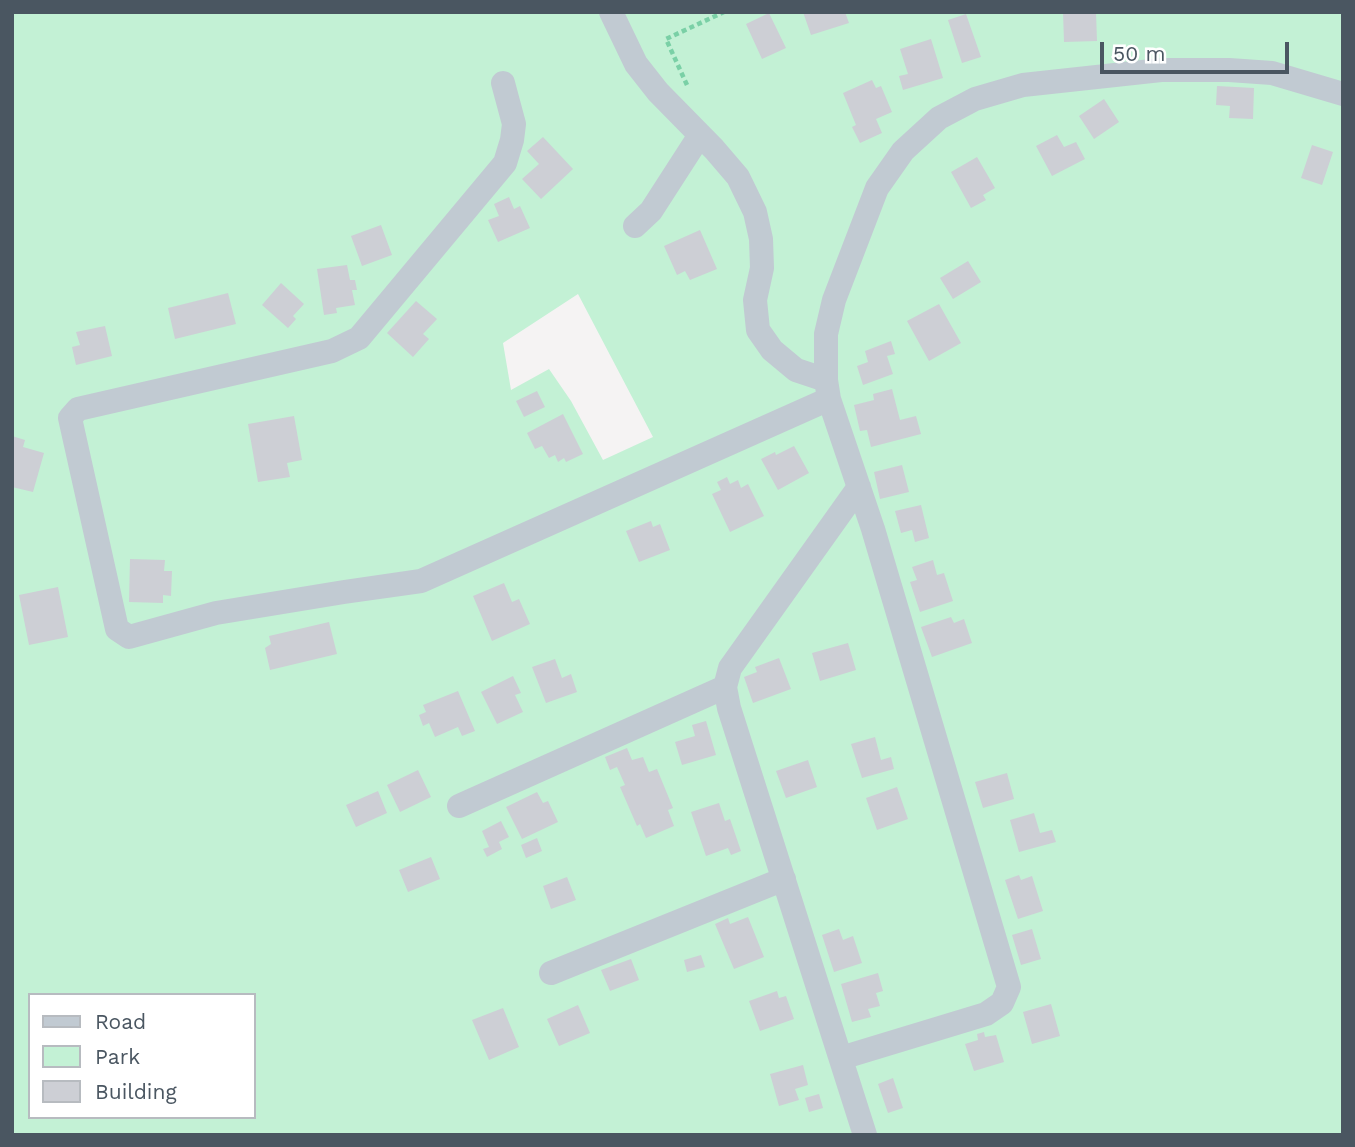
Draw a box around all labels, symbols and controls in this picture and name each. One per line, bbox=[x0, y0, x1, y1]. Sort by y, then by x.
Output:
scale bar bbox=[1103, 28, 1292, 72]
text: 50 m bbox=[1113, 41, 1165, 66]
legend bbox=[28, 993, 256, 1119]
text: Road bbox=[95, 1009, 146, 1034]
text: Park bbox=[95, 1044, 140, 1069]
text: Building bbox=[95, 1079, 177, 1104]

